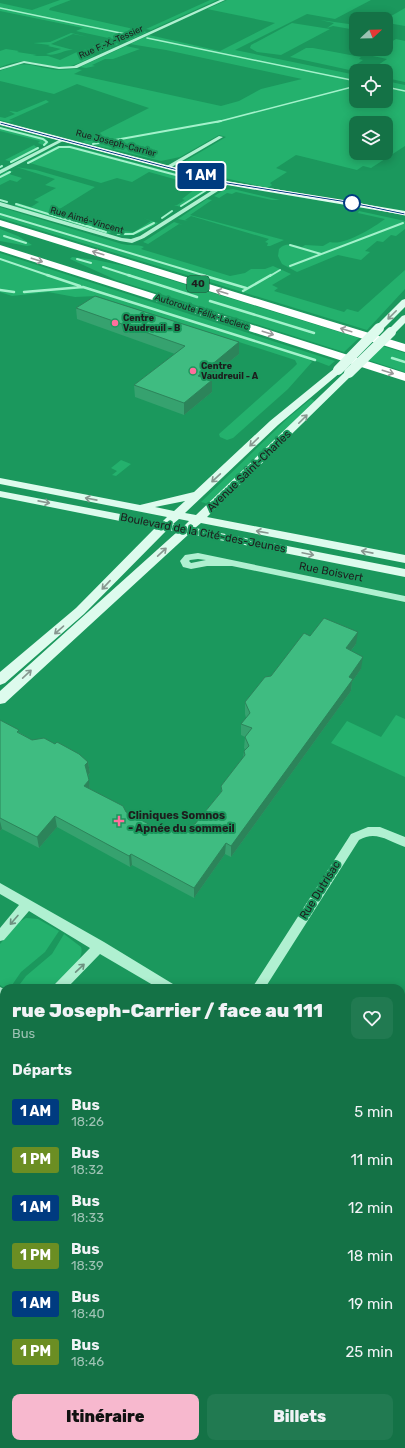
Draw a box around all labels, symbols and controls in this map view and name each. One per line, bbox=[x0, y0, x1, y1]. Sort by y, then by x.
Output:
north arrow bbox=[349, 12, 393, 56]
map controls bbox=[349, 12, 393, 160]
street label: Rue F.-X.-Tessier bbox=[77, 23, 145, 61]
button: locate bbox=[349, 64, 393, 108]
button: layers bbox=[349, 116, 393, 160]
street label: Rue Joseph-Carrier bbox=[75, 127, 158, 159]
line badge: 1 AM bbox=[173, 163, 229, 189]
text: 1 AM bbox=[185, 167, 217, 184]
unlabelled marker bbox=[343, 194, 361, 212]
street label: Rue Aimé-Vincent bbox=[49, 205, 125, 235]
one-way arrow bbox=[91, 249, 104, 256]
one-way arrow bbox=[31, 256, 43, 264]
road number: 40 bbox=[187, 276, 209, 292]
one-way arrow bbox=[216, 288, 229, 295]
street label: Autoroute Félix-Leclerc bbox=[154, 292, 251, 332]
one-way arrow bbox=[387, 310, 397, 320]
place label: Centre Vaudreuil - B bbox=[123, 313, 180, 333]
marker: Centre Vaudreuil - B bbox=[110, 318, 120, 328]
one-way arrow bbox=[340, 326, 353, 333]
one-way arrow bbox=[261, 330, 274, 337]
place label: Centre Vaudreuil - A bbox=[201, 361, 259, 381]
marker: Centre Vaudreuil - A bbox=[188, 366, 198, 376]
one-way arrow bbox=[382, 369, 395, 376]
one-way arrow bbox=[298, 414, 308, 424]
street label: Avenue Saint-Charles bbox=[204, 427, 294, 514]
one-way arrow bbox=[249, 438, 259, 447]
one-way arrow bbox=[211, 473, 221, 483]
one-way arrow bbox=[85, 495, 98, 503]
one-way arrow bbox=[38, 498, 51, 506]
street label: Boulevard de la Cité-des-Jeunes bbox=[119, 511, 287, 556]
one-way arrow bbox=[256, 528, 269, 536]
one-way arrow bbox=[361, 547, 374, 555]
one-way arrow bbox=[157, 548, 167, 557]
one-way arrow bbox=[301, 550, 314, 558]
street label: Rue Boisvert bbox=[298, 559, 365, 585]
one-way arrow bbox=[102, 580, 111, 590]
one-way arrow bbox=[54, 625, 64, 635]
one-way arrow bbox=[22, 669, 32, 679]
place label: Cliniques Somnos - Apnée du sommeil bbox=[128, 809, 235, 835]
marker: Cliniques Somnos - Apnée du sommeil bbox=[113, 815, 125, 827]
street label: Rue Dutrisac bbox=[297, 859, 343, 921]
one-way arrow bbox=[9, 915, 18, 926]
one-way arrow bbox=[75, 963, 85, 973]
button: heart bbox=[351, 997, 393, 1039]
text: rue Joseph-Carrier / face au 111 bbox=[12, 999, 323, 1022]
text: Bus bbox=[12, 1026, 35, 1041]
text: Départs bbox=[12, 1061, 72, 1079]
text: Bus bbox=[71, 1096, 100, 1114]
text: 1 AM bbox=[20, 1103, 51, 1120]
text: 5 min bbox=[354, 1103, 393, 1121]
text: 18:26 bbox=[71, 1114, 104, 1129]
text: Bus bbox=[71, 1144, 99, 1162]
text: 1 PM bbox=[20, 1151, 51, 1168]
text: 11 min bbox=[350, 1151, 393, 1169]
text: 18:32 bbox=[71, 1162, 104, 1177]
text: Bus bbox=[71, 1192, 100, 1210]
text: 1 AM bbox=[20, 1199, 51, 1216]
text: 12 min bbox=[348, 1199, 393, 1217]
text: 18:33 bbox=[71, 1210, 104, 1225]
text: Bus bbox=[71, 1240, 99, 1258]
text: 1 PM bbox=[20, 1247, 51, 1264]
text: 18 min bbox=[347, 1247, 393, 1265]
text: 18:39 bbox=[71, 1258, 104, 1273]
text: Bus bbox=[71, 1288, 100, 1306]
text: 1 AM bbox=[20, 1295, 51, 1312]
text: 19 min bbox=[348, 1295, 393, 1313]
text: 18:40 bbox=[71, 1306, 105, 1321]
text: Bus bbox=[71, 1336, 99, 1354]
text: 1 PM bbox=[20, 1343, 51, 1360]
text: 25 min bbox=[346, 1343, 393, 1361]
text: 18:46 bbox=[71, 1354, 104, 1369]
button: Itinéraire bbox=[12, 1394, 199, 1440]
button: Billets bbox=[207, 1394, 393, 1440]

